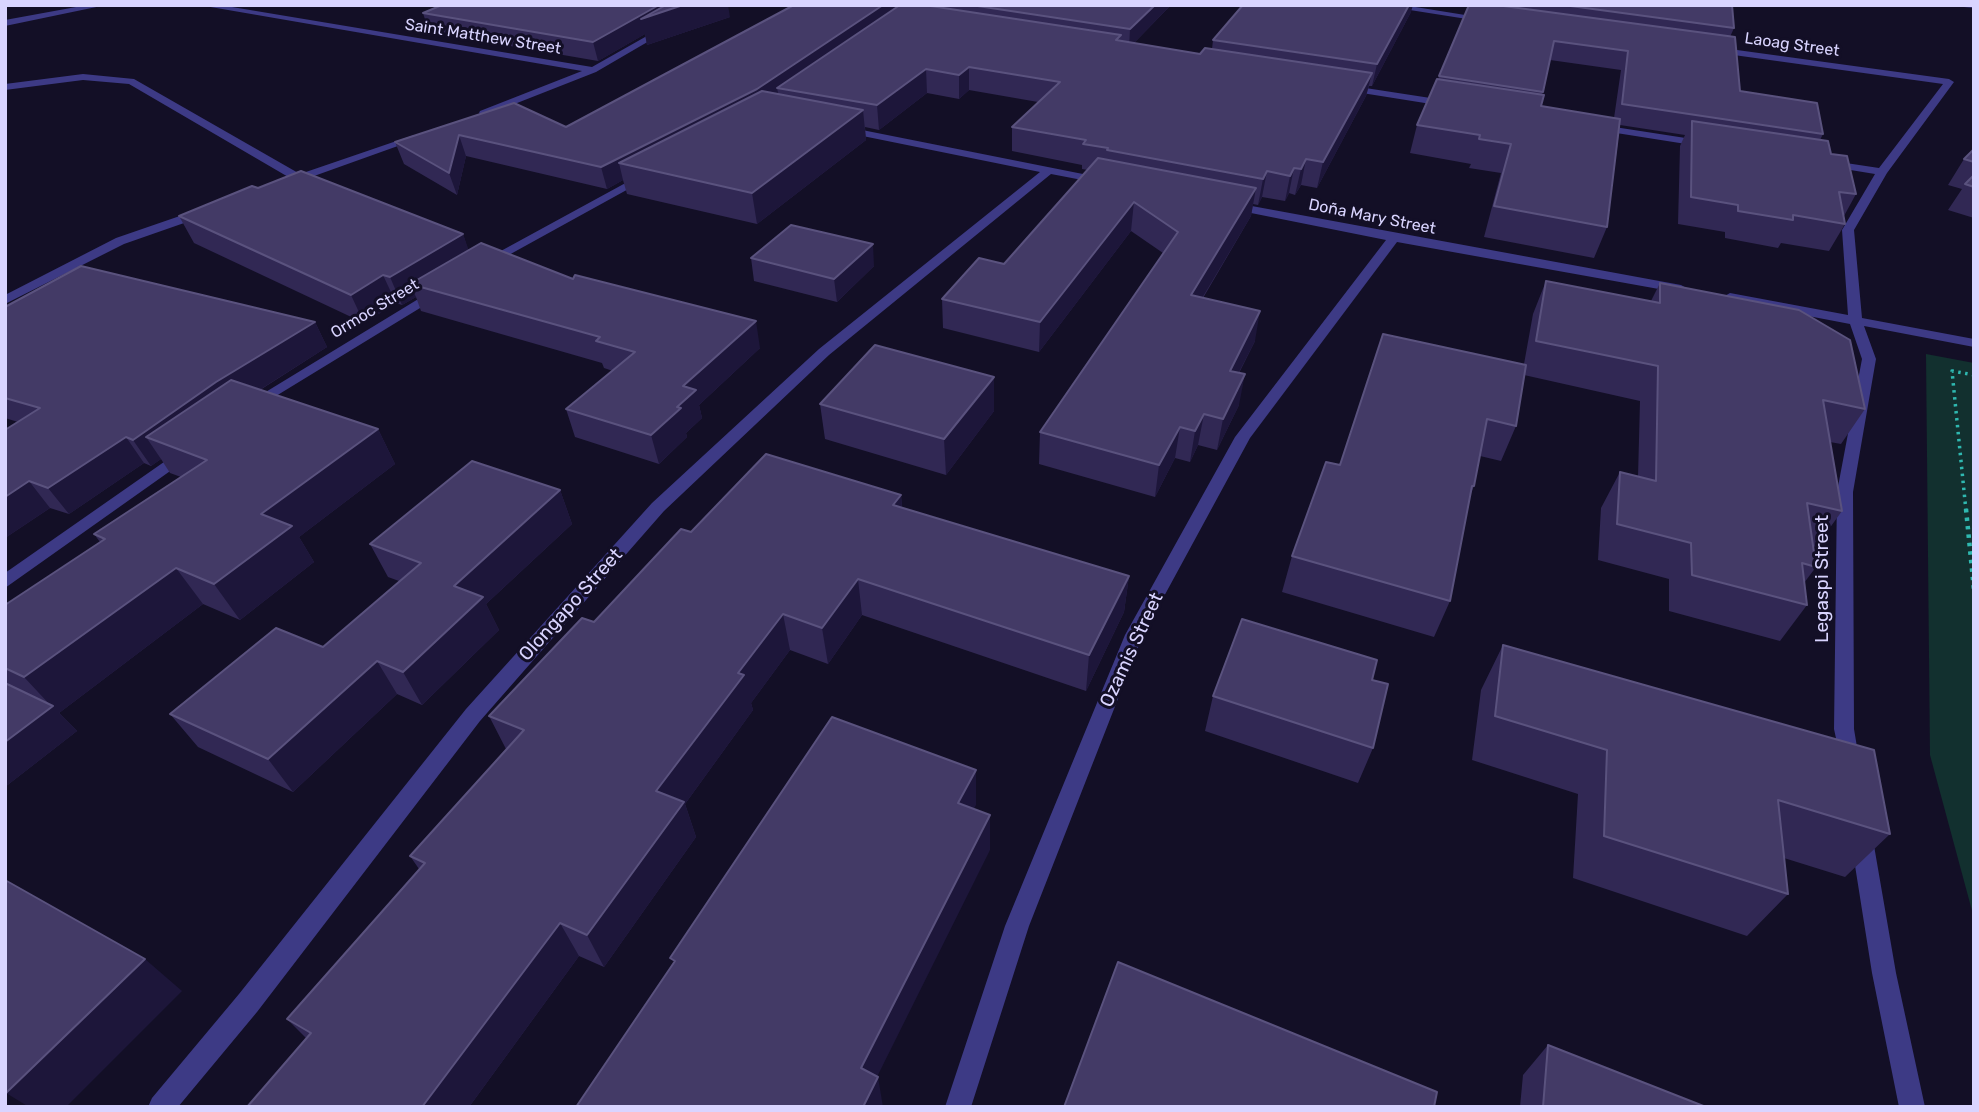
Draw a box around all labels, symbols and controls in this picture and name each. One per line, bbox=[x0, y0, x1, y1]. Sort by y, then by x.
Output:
street label: Saint Matthew Street bbox=[404, 15, 562, 59]
street label: Laoag Street bbox=[1743, 29, 1841, 61]
street label: Doña Mary Street bbox=[1307, 195, 1437, 239]
street label: Ormoc Street bbox=[327, 275, 423, 343]
street label: Legaspi Street bbox=[1812, 515, 1834, 643]
street label: Olongapo Street bbox=[515, 544, 627, 666]
street label: Ozamis Street bbox=[1096, 589, 1168, 711]

